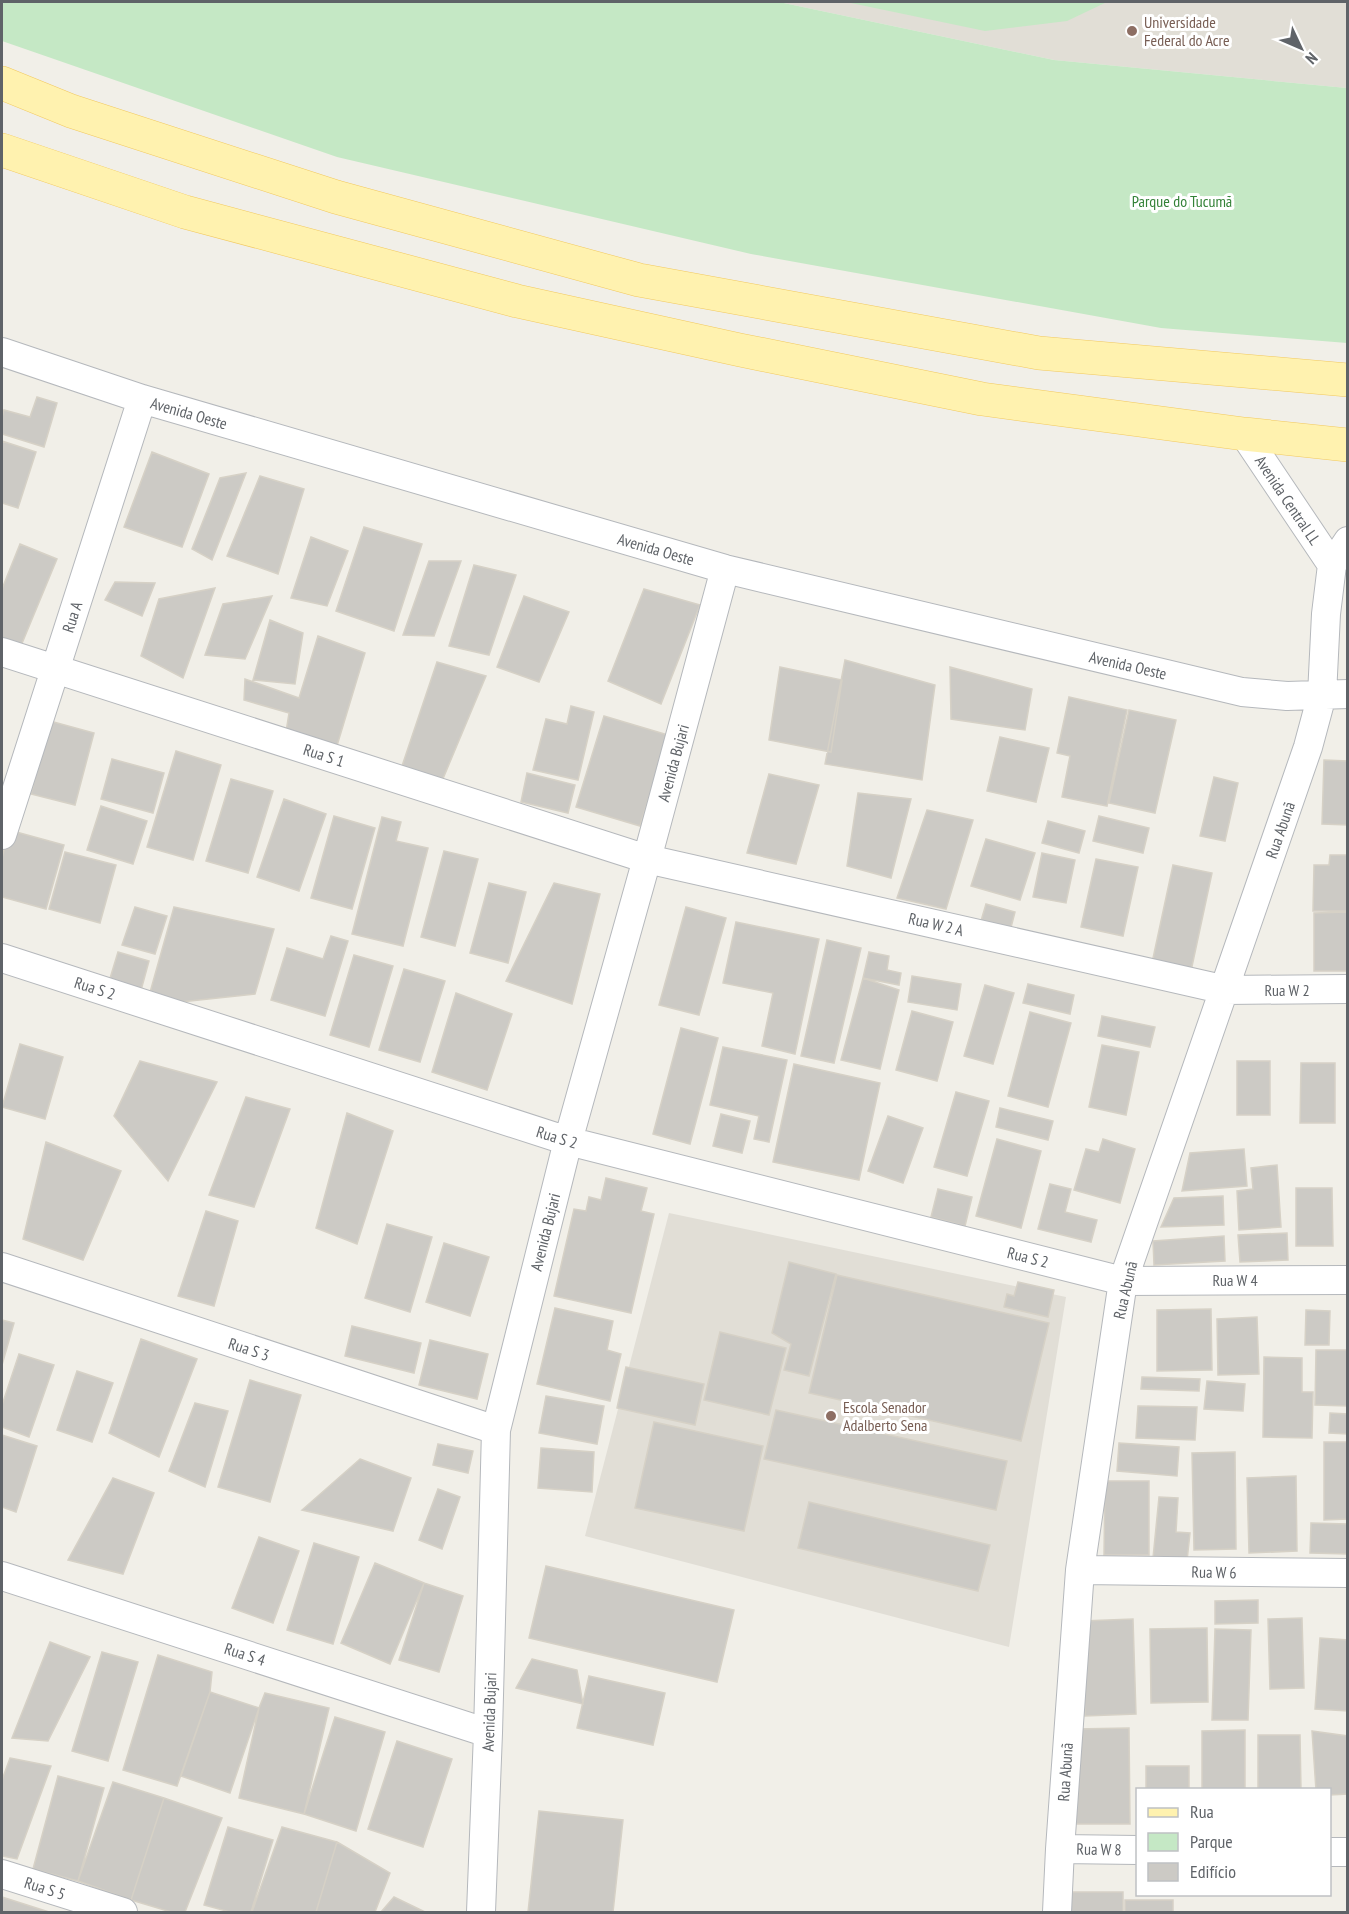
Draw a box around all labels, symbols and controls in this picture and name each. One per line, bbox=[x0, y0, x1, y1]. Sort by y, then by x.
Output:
place label: Universidade Federal do Acre bbox=[1144, 12, 1230, 50]
north arrow bbox=[1271, 18, 1331, 78]
marker: Universidade Federal do Acre bbox=[1125, 24, 1139, 38]
text: N bbox=[1302, 48, 1322, 68]
park label: Parque do Tucumã bbox=[1132, 191, 1232, 211]
street label: Avenida Oeste bbox=[148, 393, 230, 433]
street label: Avenida Central LL bbox=[1251, 452, 1325, 549]
street label: Avenida Oeste bbox=[615, 529, 697, 569]
street label: Rua A bbox=[58, 599, 87, 635]
street label: Avenida Oeste bbox=[1087, 646, 1169, 684]
street label: Avenida Bujari bbox=[653, 722, 693, 804]
street label: Rua S 1 bbox=[301, 739, 347, 771]
street label: Rua Abunã bbox=[1261, 799, 1299, 861]
street label: Rua W 2 A bbox=[907, 908, 966, 940]
street label: Rua S 2 bbox=[72, 972, 118, 1004]
street label: Rua W 2 bbox=[1264, 980, 1310, 1000]
street label: Rua S 2 bbox=[534, 1121, 580, 1153]
street label: Avenida Bujari bbox=[526, 1191, 564, 1273]
street label: Rua S 2 bbox=[1005, 1242, 1051, 1272]
street label: Rua Abunã bbox=[1109, 1259, 1141, 1321]
street label: Rua W 4 bbox=[1212, 1270, 1258, 1290]
street label: Rua S 3 bbox=[226, 1333, 272, 1365]
place label: Escola Senador Adalberto Sena bbox=[843, 1397, 927, 1435]
marker: Escola Senador Adalberto Sena bbox=[824, 1409, 838, 1423]
street label: Rua W 6 bbox=[1191, 1562, 1237, 1582]
street label: Rua S 4 bbox=[222, 1638, 268, 1670]
street label: Avenida Bujari bbox=[478, 1672, 500, 1752]
street label: Rua Abunã bbox=[1053, 1742, 1077, 1802]
legend bbox=[1136, 1788, 1331, 1896]
text: Rua bbox=[1190, 1800, 1214, 1823]
text: Parque bbox=[1190, 1830, 1233, 1853]
street label: Rua W 8 bbox=[1076, 1839, 1122, 1859]
text: Edifício bbox=[1190, 1860, 1236, 1883]
street label: Rua S 5 bbox=[22, 1872, 68, 1904]

